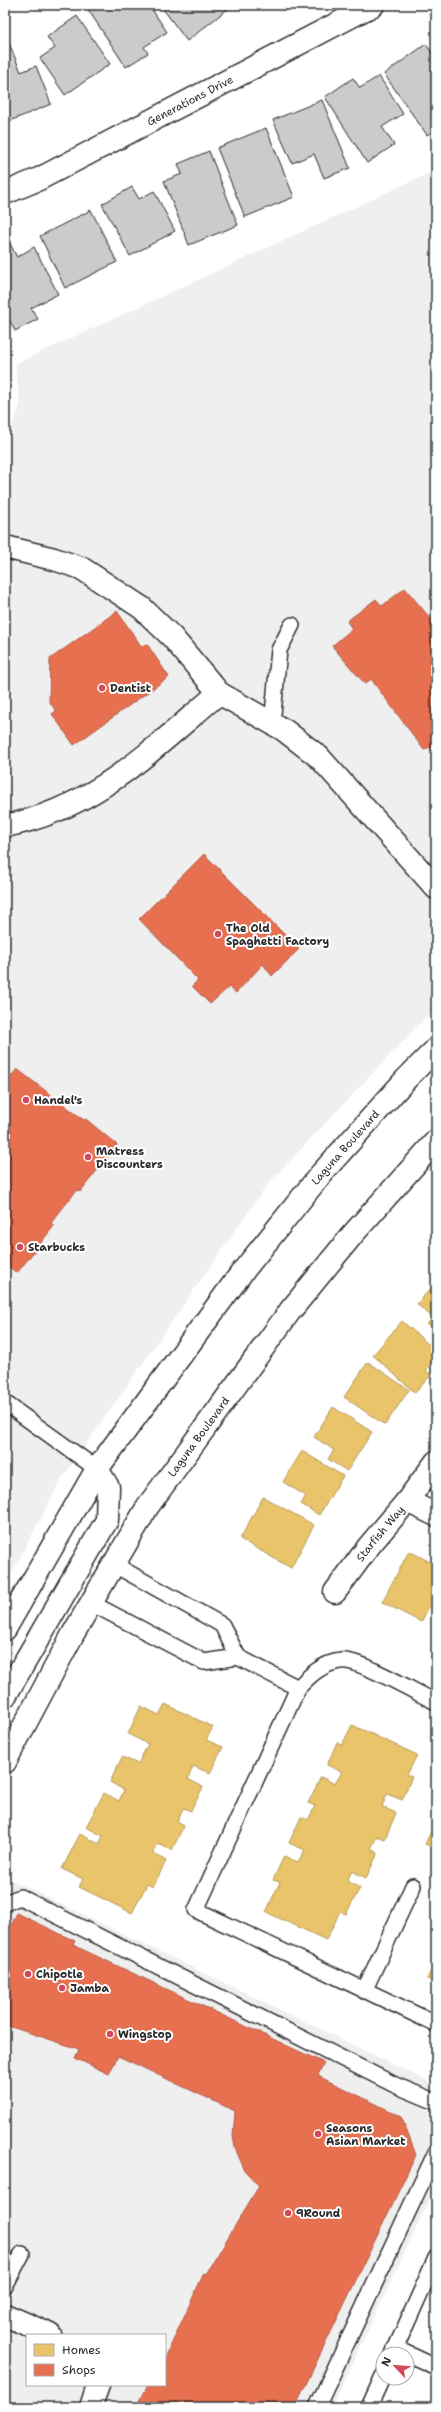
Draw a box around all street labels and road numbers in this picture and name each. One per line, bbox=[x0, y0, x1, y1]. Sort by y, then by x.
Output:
street label: Generations Drive bbox=[144, 72, 236, 129]
street label: Laguna Boulevard bbox=[308, 1107, 383, 1188]
street label: Laguna Boulevard bbox=[165, 1394, 233, 1480]
street label: Starfish Way bbox=[353, 1503, 408, 1565]

